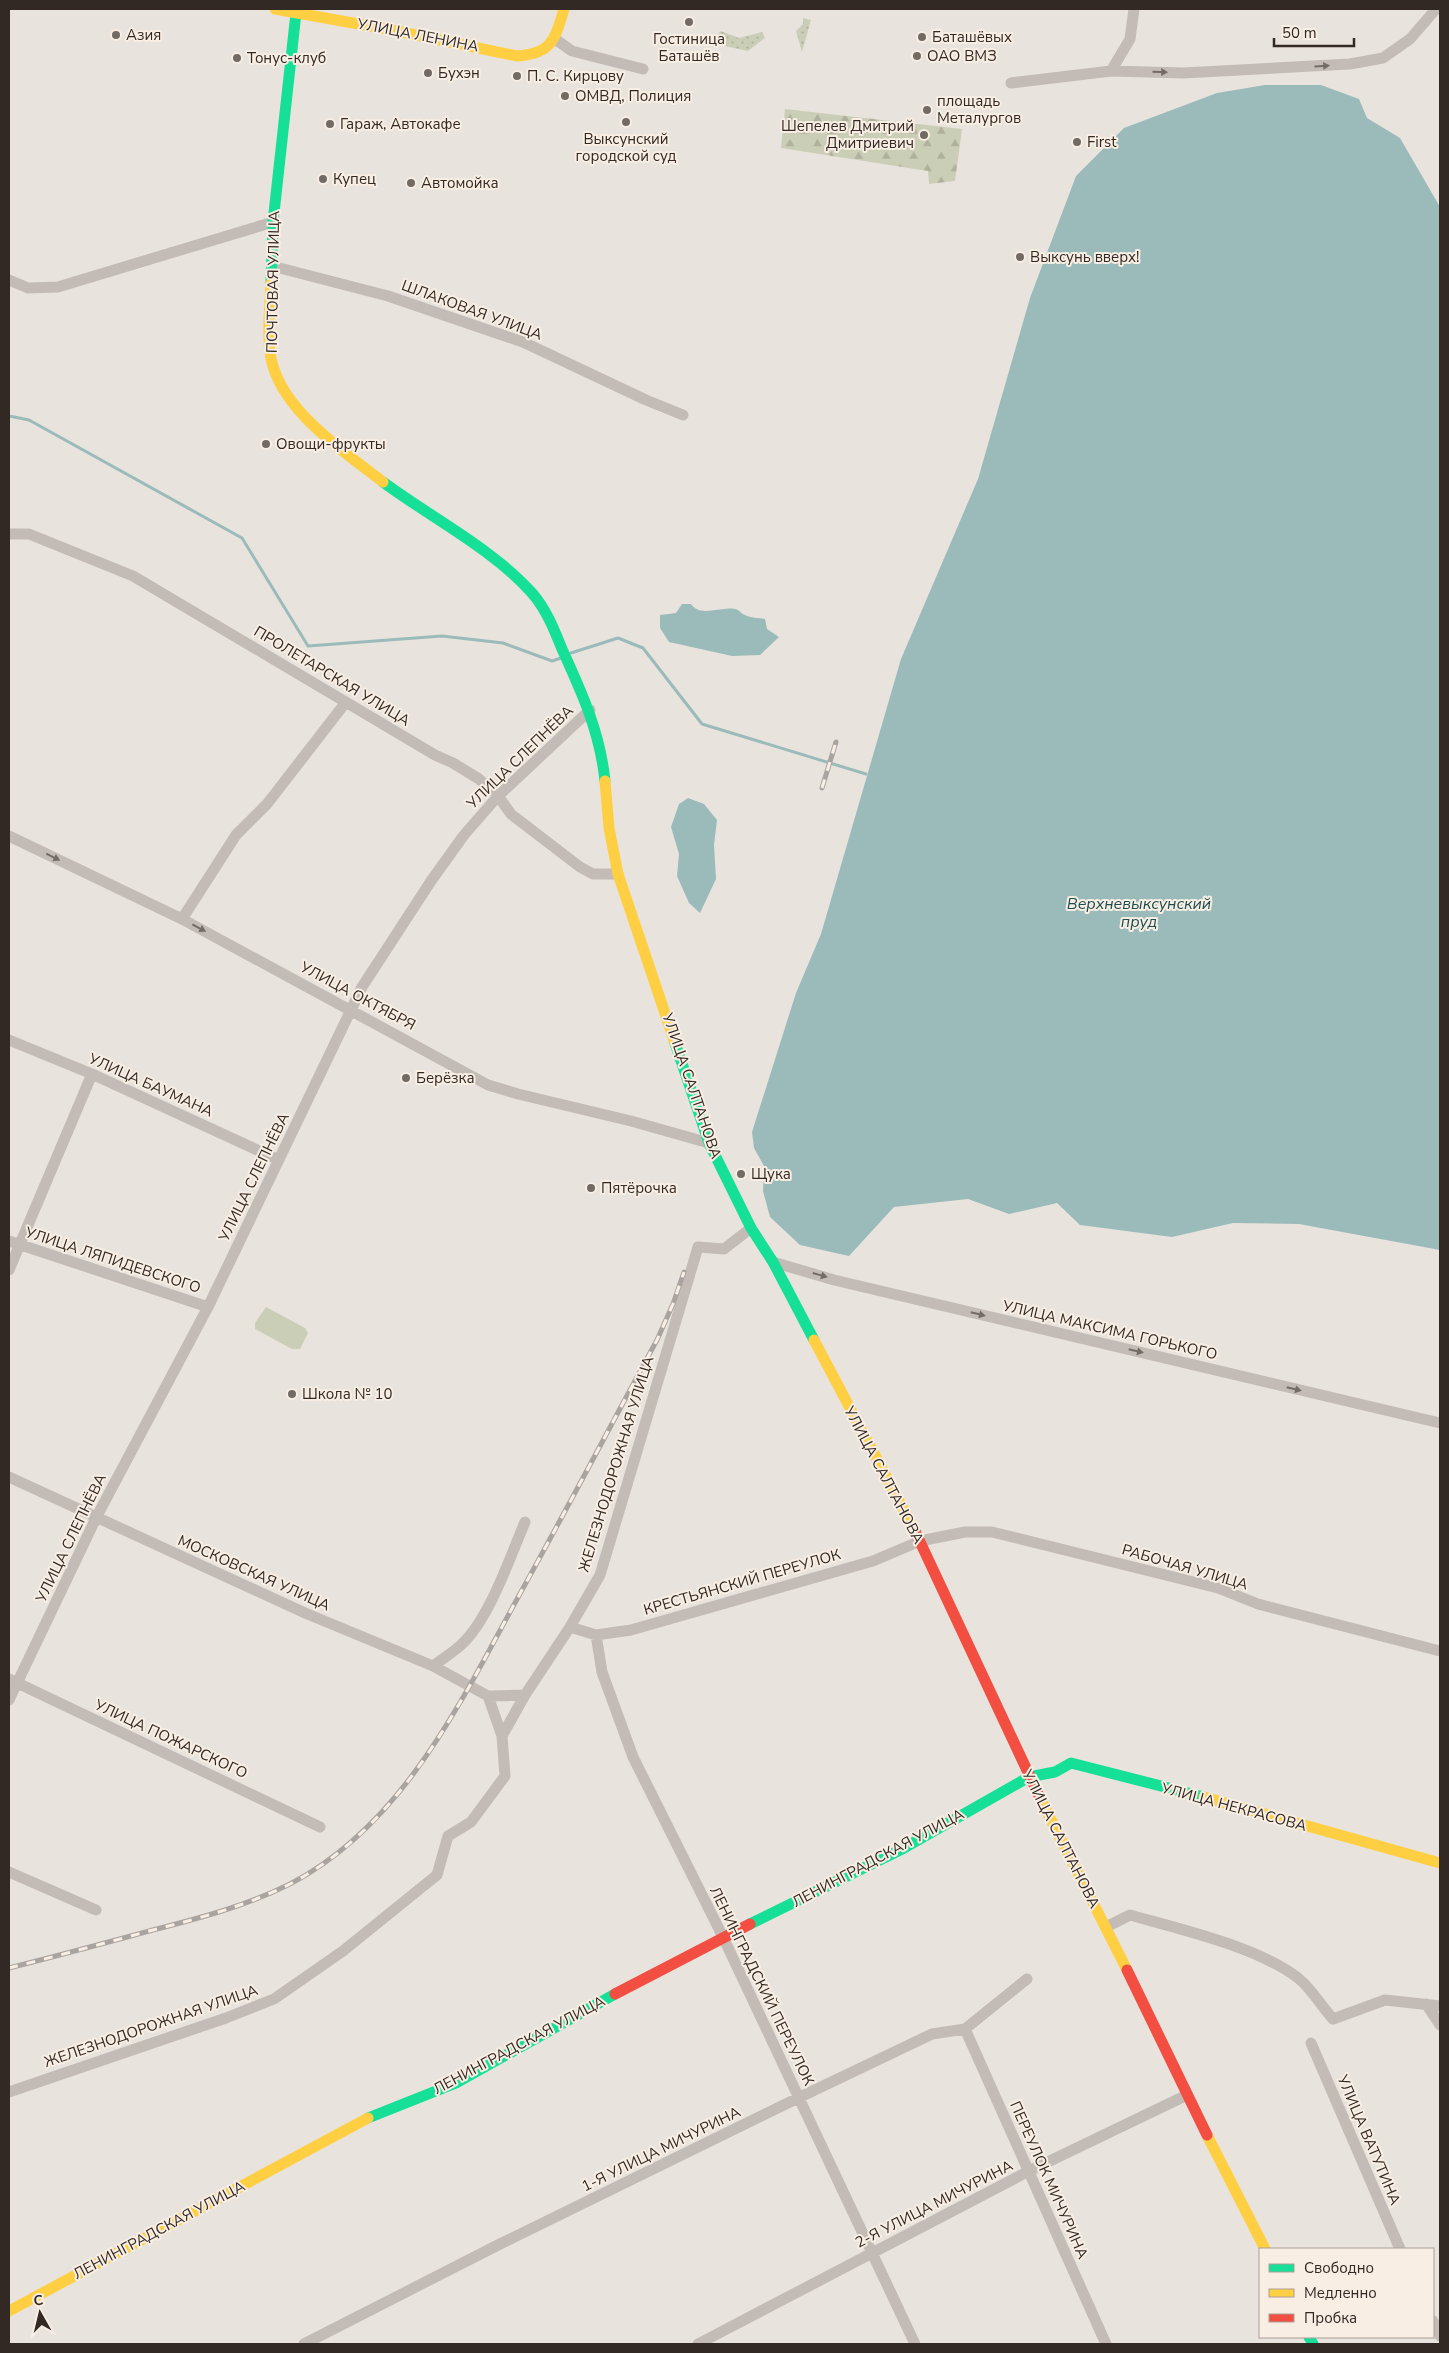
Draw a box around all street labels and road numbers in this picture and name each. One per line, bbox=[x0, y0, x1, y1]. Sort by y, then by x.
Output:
street label: УЛИЦА ЛЕНИНА bbox=[355, 13, 480, 57]
street label: ПОЧТОВАЯ УЛИЦА bbox=[262, 211, 284, 353]
street label: ШЛАКОВАЯ УЛИЦА bbox=[399, 275, 545, 345]
street label: ПРОЛЕТАРСКАЯ УЛИЦА bbox=[250, 621, 414, 731]
street label: УЛИЦА СЛЕПНЁВА bbox=[462, 701, 578, 814]
street label: УЛИЦА ОКТЯБРЯ bbox=[296, 957, 419, 1035]
street label: УЛИЦА САЛТАНОВА bbox=[657, 1009, 726, 1162]
street label: УЛИЦА БАУМАНА bbox=[85, 1048, 216, 1121]
street label: УЛИЦА СЛЕПНЁВА bbox=[214, 1109, 294, 1246]
street label: УЛИЦА ЛЯПИДЕВСКОГО bbox=[22, 1222, 203, 1298]
street label: УЛИЦА МАКСИМА ГОРЬКОГО bbox=[1000, 1295, 1219, 1364]
street label: ЖЕЛЕЗНОДОРОЖНАЯ УЛИЦА bbox=[574, 1354, 658, 1574]
street label: УЛИЦА САЛТАНОВА bbox=[839, 1402, 929, 1547]
street label: УЛИЦА СЛЕПНЁВА bbox=[31, 1470, 111, 1607]
street label: МОСКОВСКАЯ УЛИЦА bbox=[175, 1530, 333, 1616]
street label: РАБОЧАЯ УЛИЦА bbox=[1120, 1539, 1250, 1595]
street label: КРЕСТЬЯНСКИЙ ПЕРЕУЛОК bbox=[641, 1544, 843, 1620]
street label: УЛИЦА ПОЖАРСКОГО bbox=[90, 1694, 251, 1783]
street label: УЛИЦА САЛТАНОВА bbox=[1017, 1765, 1105, 1912]
street label: УЛИЦА НЕКРАСОВА bbox=[1158, 1778, 1309, 1836]
street label: ЛЕНИНГРАДСКАЯ УЛИЦА bbox=[789, 1804, 967, 1912]
street label: ЛЕНИНГРАДСКИЙ ПЕРЕУЛОК bbox=[705, 1883, 819, 2089]
street label: ЖЕЛЕЗНОДОРОЖНАЯ УЛИЦА bbox=[41, 1980, 261, 2072]
street label: ЛЕНИНГРАДСКАЯ УЛИЦА bbox=[430, 1991, 608, 2099]
street label: УЛИЦА ВАТУТИНА bbox=[1332, 2071, 1405, 2208]
street label: ПЕРЕУЛОК МИЧУРИНА bbox=[1005, 2098, 1093, 2262]
street label: 1-Я УЛИЦА МИЧУРИНА bbox=[578, 2102, 744, 2196]
street label: 2-Я УЛИЦА МИЧУРИНА bbox=[852, 2155, 1016, 2253]
street label: ЛЕНИНГРАДСКАЯ УЛИЦА bbox=[70, 2176, 248, 2284]

